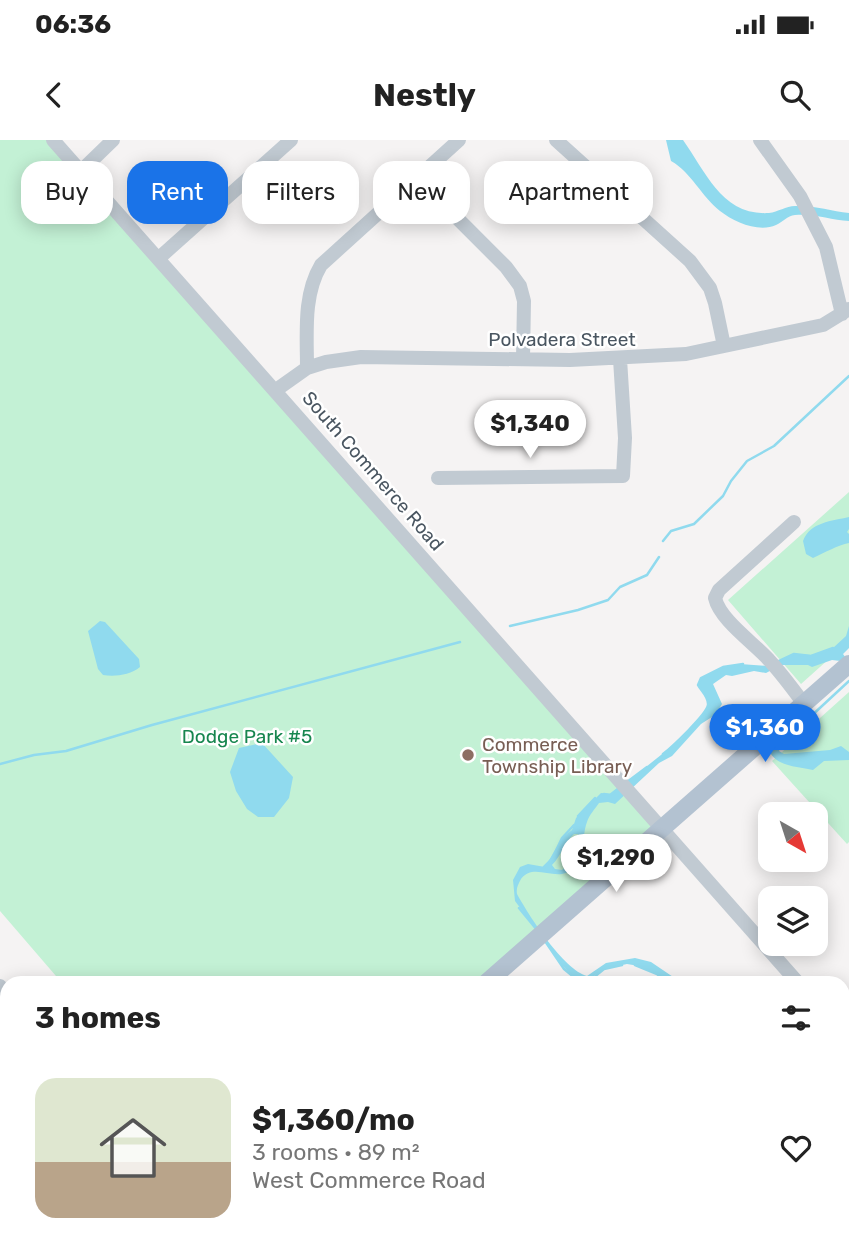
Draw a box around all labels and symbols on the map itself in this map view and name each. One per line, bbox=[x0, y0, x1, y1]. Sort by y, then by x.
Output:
street label: Polvadera Street bbox=[488, 328, 636, 351]
street label: South Commerce Road bbox=[298, 387, 448, 555]
pin: $1,340 bbox=[473, 400, 587, 460]
pin: $1,360 bbox=[708, 704, 822, 764]
park label: Dodge Park #5 bbox=[182, 725, 312, 748]
place label: Commerce Township Library bbox=[482, 733, 632, 778]
marker: Commerce Township Library bbox=[460, 747, 476, 763]
north arrow bbox=[758, 802, 828, 872]
pin: $1,290 bbox=[559, 834, 673, 894]

